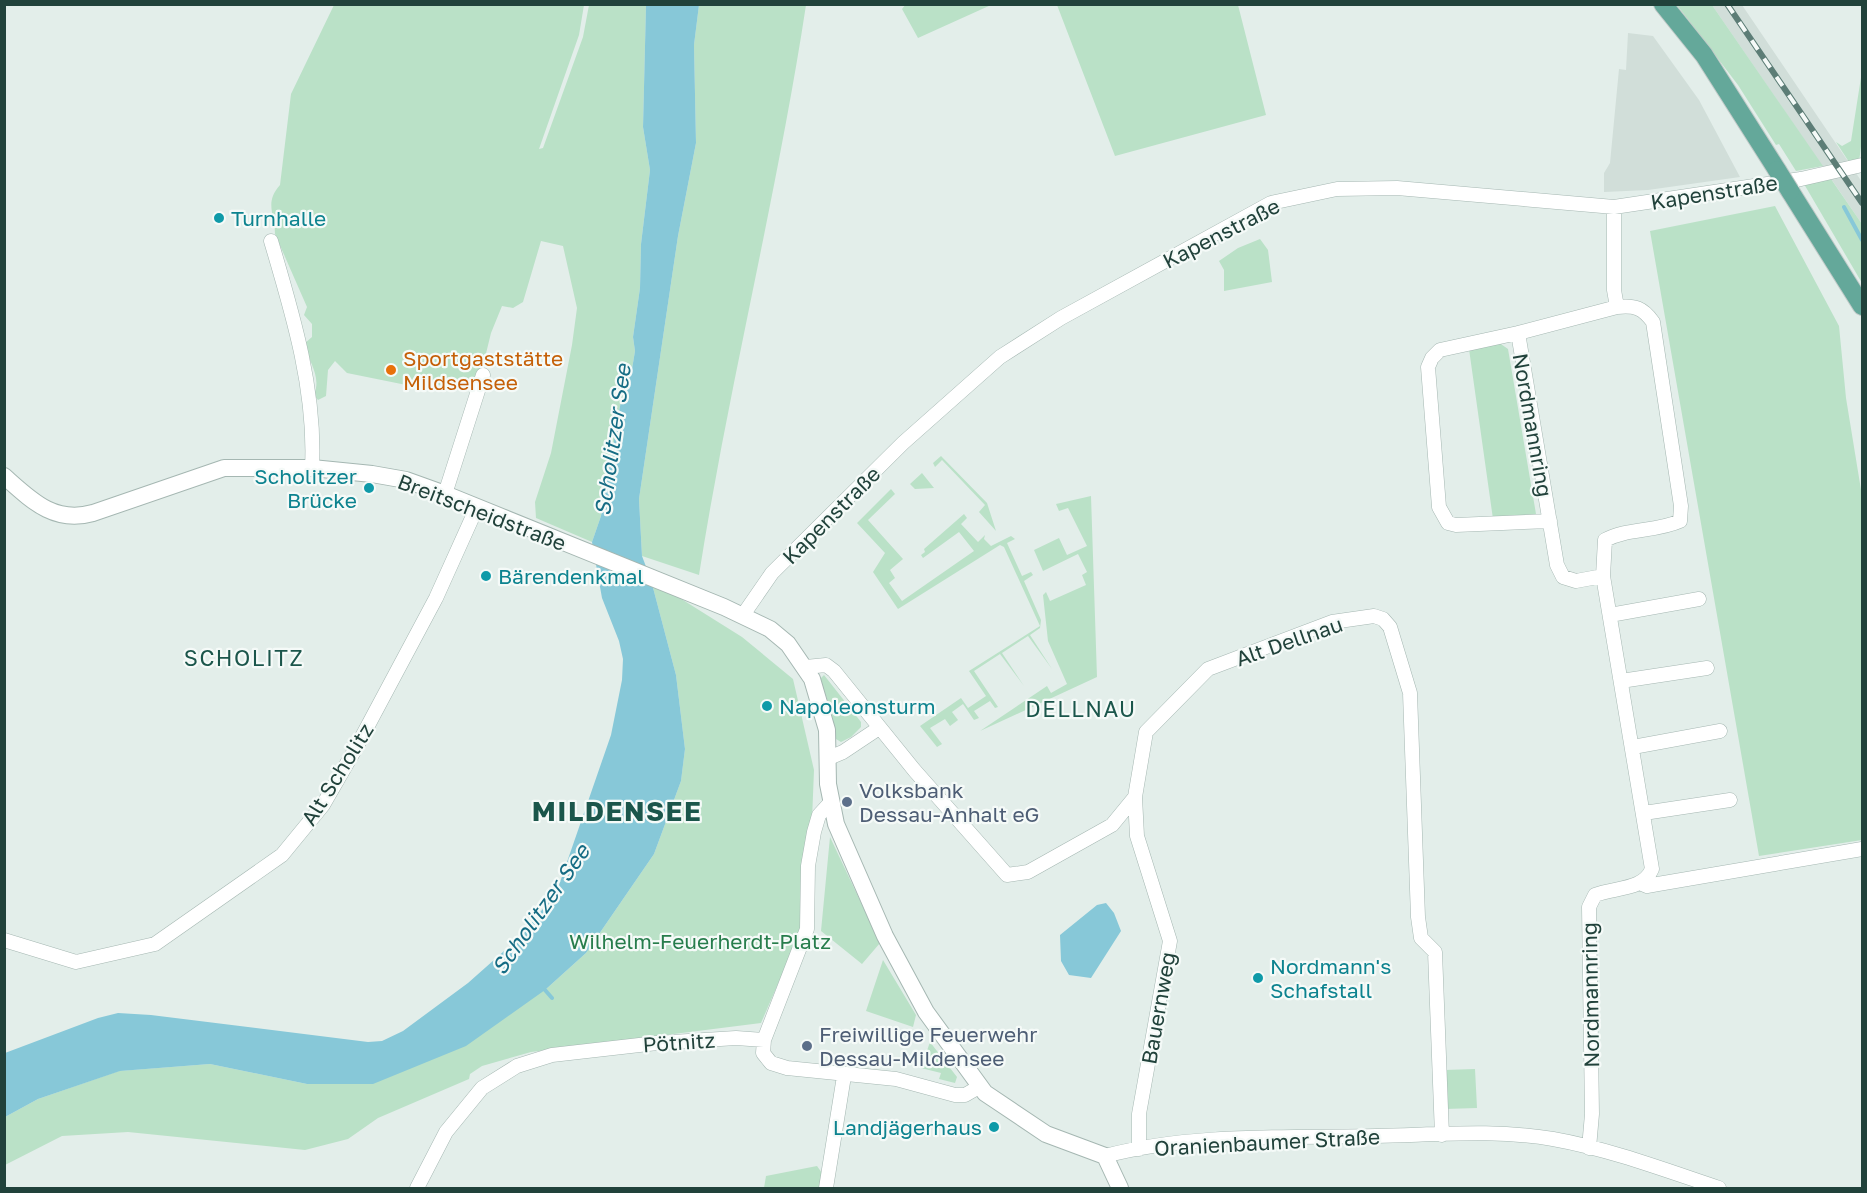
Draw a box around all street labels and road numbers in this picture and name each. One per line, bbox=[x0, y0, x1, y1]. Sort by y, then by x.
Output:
street label: Kapenstraße bbox=[1649, 169, 1779, 215]
street label: Kapenstraße bbox=[1158, 192, 1284, 274]
street label: Nordmannring bbox=[1508, 351, 1558, 499]
street label: Kapenstraße bbox=[777, 461, 885, 569]
street label: Breitscheidstraße bbox=[394, 468, 570, 556]
street label: Alt Dellnau bbox=[1232, 611, 1346, 671]
street label: Alt Scholitz bbox=[295, 718, 379, 830]
street label: Nordmannring bbox=[1576, 922, 1604, 1068]
street label: Bauernweg bbox=[1135, 950, 1181, 1066]
street label: Pötnitz bbox=[642, 1026, 716, 1058]
street label: Oranienbaumer Straße bbox=[1153, 1123, 1381, 1161]

